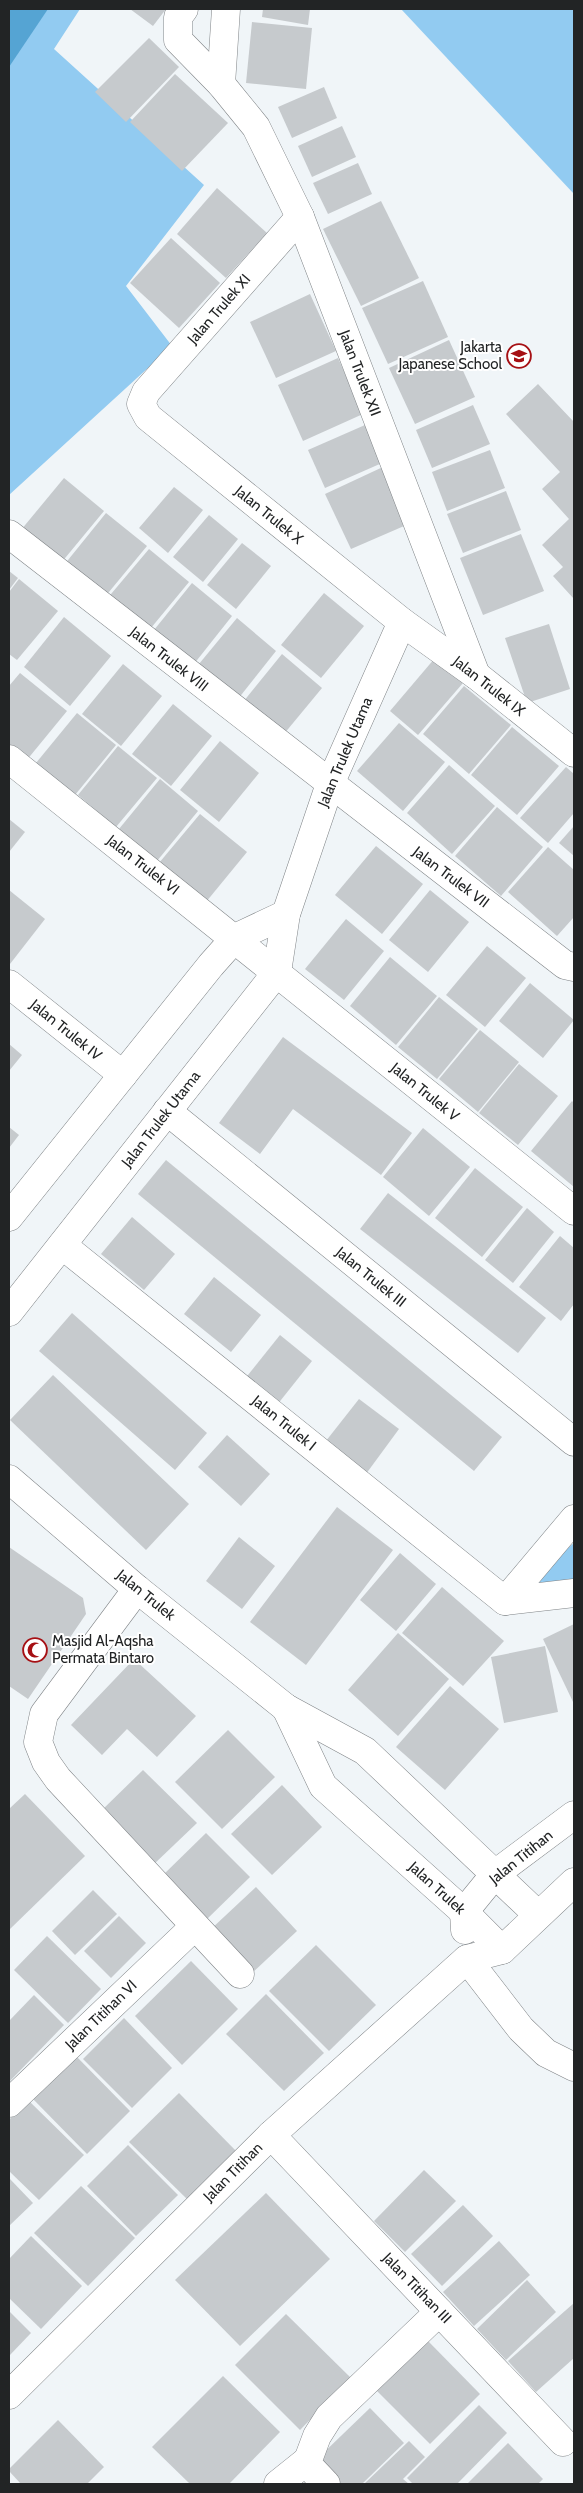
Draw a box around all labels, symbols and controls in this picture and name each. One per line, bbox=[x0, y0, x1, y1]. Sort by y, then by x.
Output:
street label: Jalan Trulek XI bbox=[183, 270, 254, 348]
street label: Jalan Trulek XII bbox=[335, 327, 385, 418]
place label: Jakarta Japanese School bbox=[398, 338, 503, 373]
school or university icon: Jakarta Japanese School bbox=[506, 343, 532, 369]
street label: Jalan Trulek X bbox=[230, 481, 307, 548]
street label: Jalan Trulek VIII bbox=[125, 622, 212, 695]
street label: Jalan Trulek IX bbox=[449, 652, 529, 720]
street label: Jalan Trulek Utama bbox=[313, 694, 377, 810]
street label: Jalan Trulek VI bbox=[102, 831, 183, 899]
street label: Jalan Trulek VII bbox=[409, 842, 493, 911]
street label: Jalan Trulek IV bbox=[26, 995, 106, 1065]
street label: Jalan Trulek V bbox=[386, 1058, 464, 1126]
street label: Jalan Trulek Utama bbox=[117, 1067, 205, 1172]
street label: Jalan Trulek III bbox=[331, 1243, 410, 1311]
street label: Jalan Trulek I bbox=[247, 1391, 320, 1454]
street label: Jalan Trulek bbox=[112, 1565, 179, 1624]
place label: Masjid Al-Aqsha Permata Bintaro bbox=[52, 1632, 154, 1667]
mosque icon: Masjid Al-Aqsha Permata Bintaro bbox=[22, 1637, 48, 1663]
street label: Jalan Titihan bbox=[485, 1826, 556, 1889]
street label: Jalan Trulek bbox=[404, 1857, 469, 1918]
street label: Jalan Titihan VI bbox=[61, 1976, 141, 2054]
street label: Jalan Titihan bbox=[199, 2139, 266, 2206]
street label: Jalan Titihan III bbox=[378, 2248, 455, 2327]

